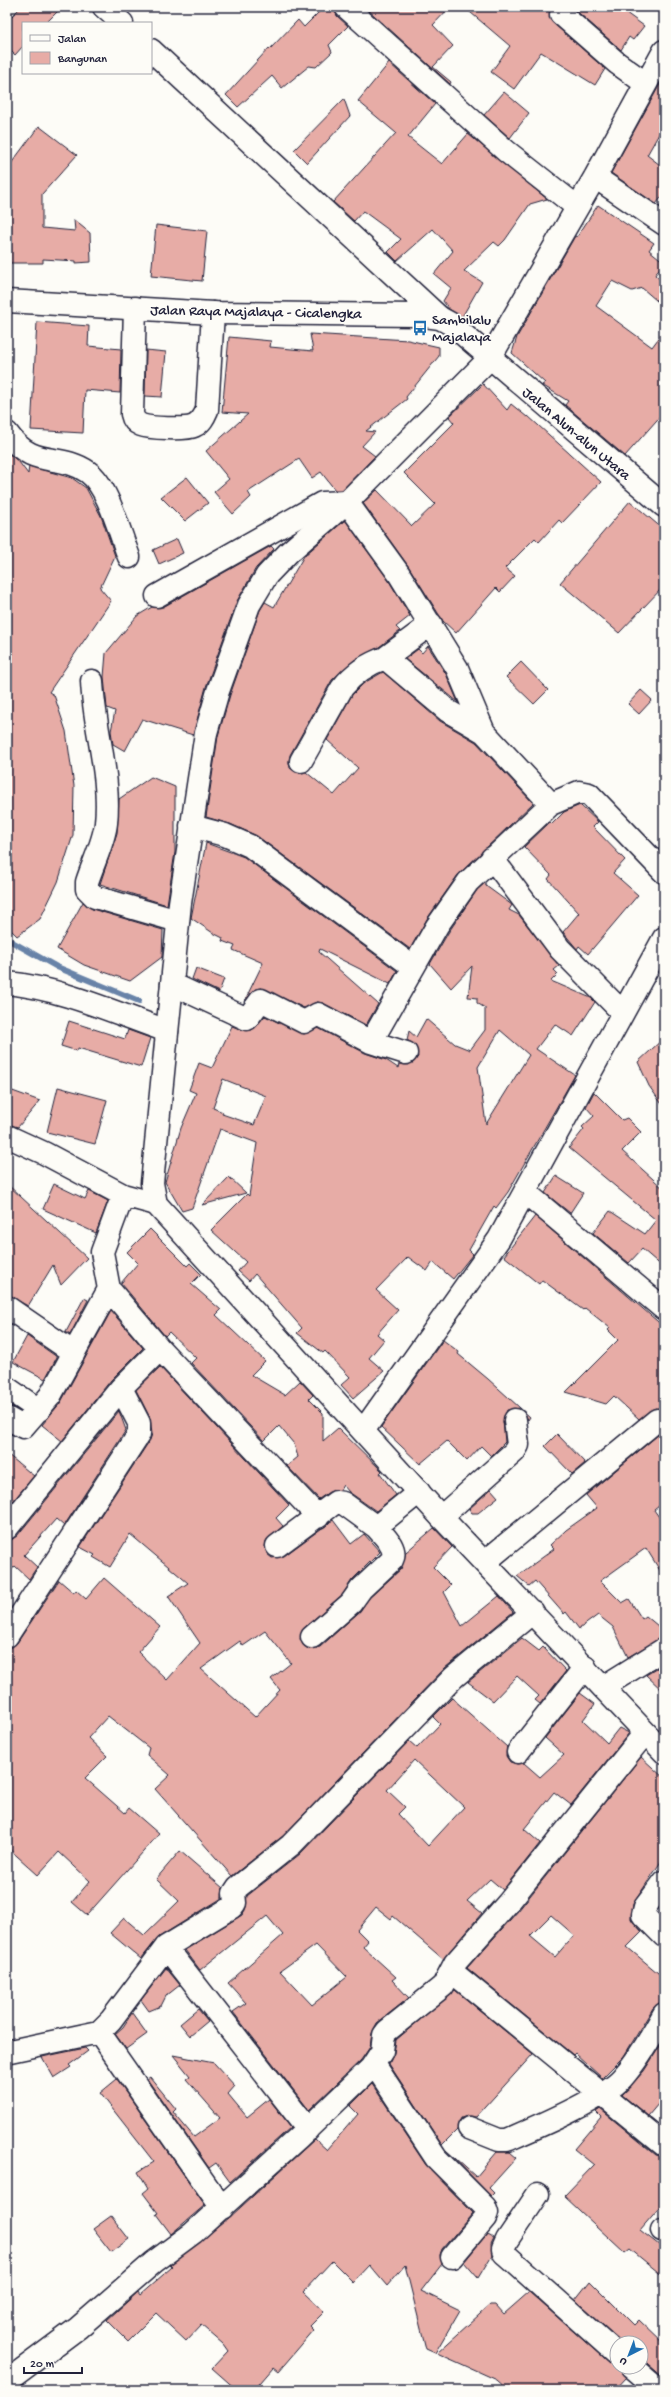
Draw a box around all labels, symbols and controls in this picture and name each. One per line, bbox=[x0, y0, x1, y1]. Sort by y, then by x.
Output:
legend bbox=[22, 22, 152, 74]
text: Jalan bbox=[58, 33, 86, 47]
text: Bangunan bbox=[57, 53, 107, 67]
street label: Jalan Raya Majalaya - Cicalengka bbox=[150, 302, 362, 324]
place label: Sambilalu Majalaya bbox=[432, 312, 491, 347]
bus stop icon: Sambilalu Majalaya bbox=[411, 319, 429, 337]
street label: Jalan Alun-alun Utara bbox=[518, 384, 634, 485]
north arrow bbox=[609, 2335, 649, 2375]
scale bar bbox=[24, 2349, 82, 2375]
text: U bbox=[617, 2354, 630, 2368]
text: 20 m bbox=[30, 2358, 55, 2372]

